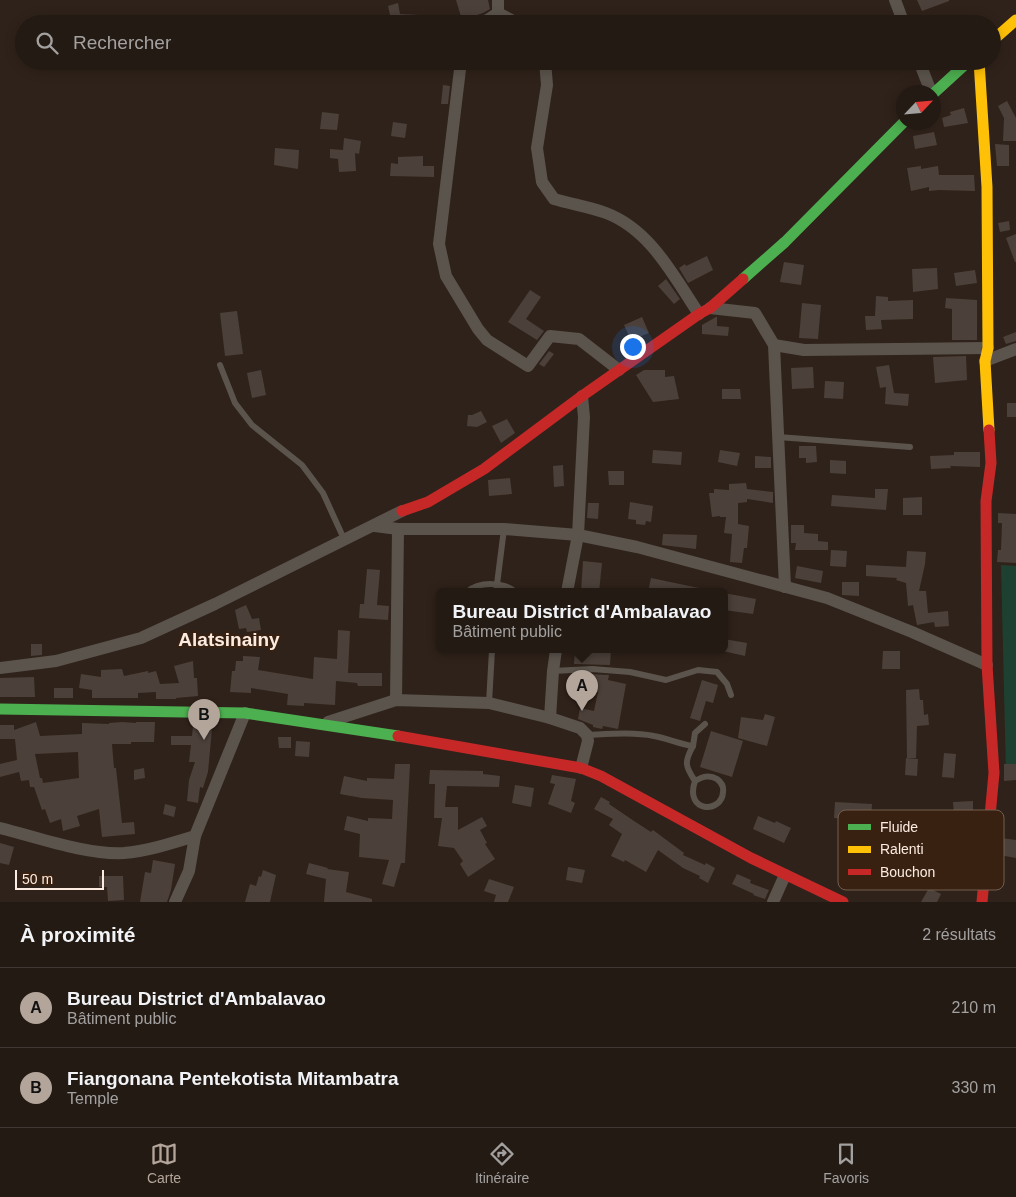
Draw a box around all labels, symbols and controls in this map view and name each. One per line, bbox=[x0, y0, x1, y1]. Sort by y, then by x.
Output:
search box bbox=[15, 15, 1001, 70]
icon: search bbox=[33, 29, 61, 57]
text: Rechercher bbox=[73, 32, 171, 53]
north arrow bbox=[896, 85, 941, 130]
your location bbox=[620, 334, 646, 360]
popup bbox=[436, 588, 728, 653]
text: Bureau District d'Ambalavao bbox=[453, 601, 711, 622]
text: Bâtiment public bbox=[453, 623, 562, 640]
district label: Alatsinainy bbox=[178, 629, 280, 650]
pin: A bbox=[566, 670, 598, 711]
pin: B bbox=[188, 699, 220, 740]
legend bbox=[838, 810, 1004, 890]
text: Fluide bbox=[880, 819, 918, 835]
text: Ralenti bbox=[880, 841, 924, 857]
text: Bouchon bbox=[880, 864, 935, 880]
scale bar bbox=[15, 867, 104, 890]
text: 50 m bbox=[22, 871, 53, 887]
text: À proximité bbox=[20, 923, 136, 946]
text: 2 résultats bbox=[922, 926, 996, 943]
text: Bureau District d'Ambalavao bbox=[67, 988, 326, 1009]
text: A bbox=[30, 999, 42, 1016]
text: 210 m bbox=[952, 999, 996, 1016]
text: Bâtiment public bbox=[67, 1010, 176, 1027]
text: Fiangonana Pentekotista Mitambatra bbox=[67, 1068, 399, 1089]
text: B bbox=[30, 1079, 42, 1096]
text: 330 m bbox=[952, 1079, 996, 1096]
text: Temple bbox=[67, 1090, 119, 1107]
tab: Carte bbox=[147, 1140, 181, 1186]
tab: Itinéraire bbox=[475, 1140, 529, 1186]
tab: Favoris bbox=[823, 1140, 869, 1186]

